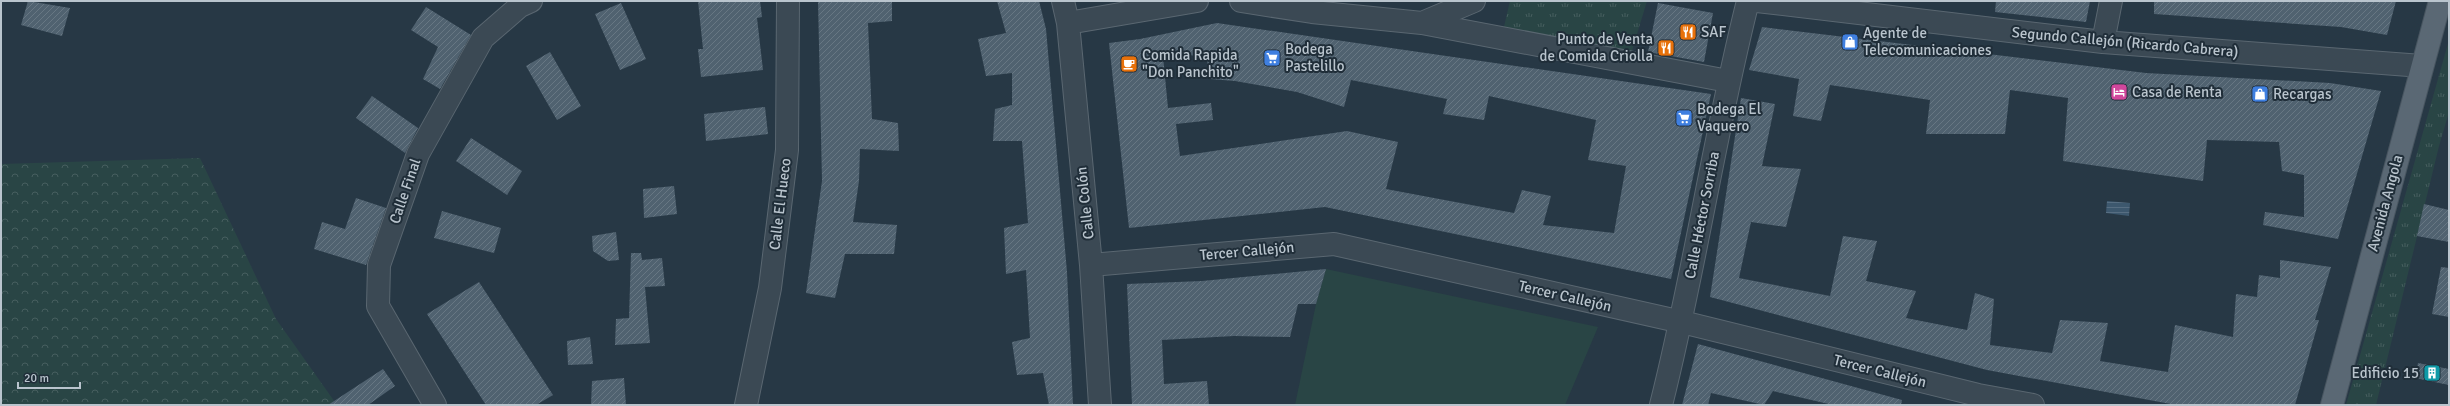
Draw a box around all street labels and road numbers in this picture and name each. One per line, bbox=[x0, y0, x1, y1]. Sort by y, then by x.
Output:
street label: Segundo Callejón (Ricardo Cabrera) bbox=[2011, 23, 2239, 61]
street label: Calle Héctor Sorriba bbox=[1681, 150, 1723, 280]
street label: Avenida Angola bbox=[2363, 153, 2407, 253]
street label: Calle Final bbox=[385, 156, 425, 226]
street label: Calle El Hueco bbox=[765, 157, 795, 251]
street label: Calle Colón bbox=[1072, 166, 1098, 240]
street label: Tercer Callejón bbox=[1199, 238, 1295, 264]
street label: Tercer Callejón bbox=[1517, 277, 1613, 315]
street label: Tercer Callejón bbox=[1832, 351, 1928, 391]

